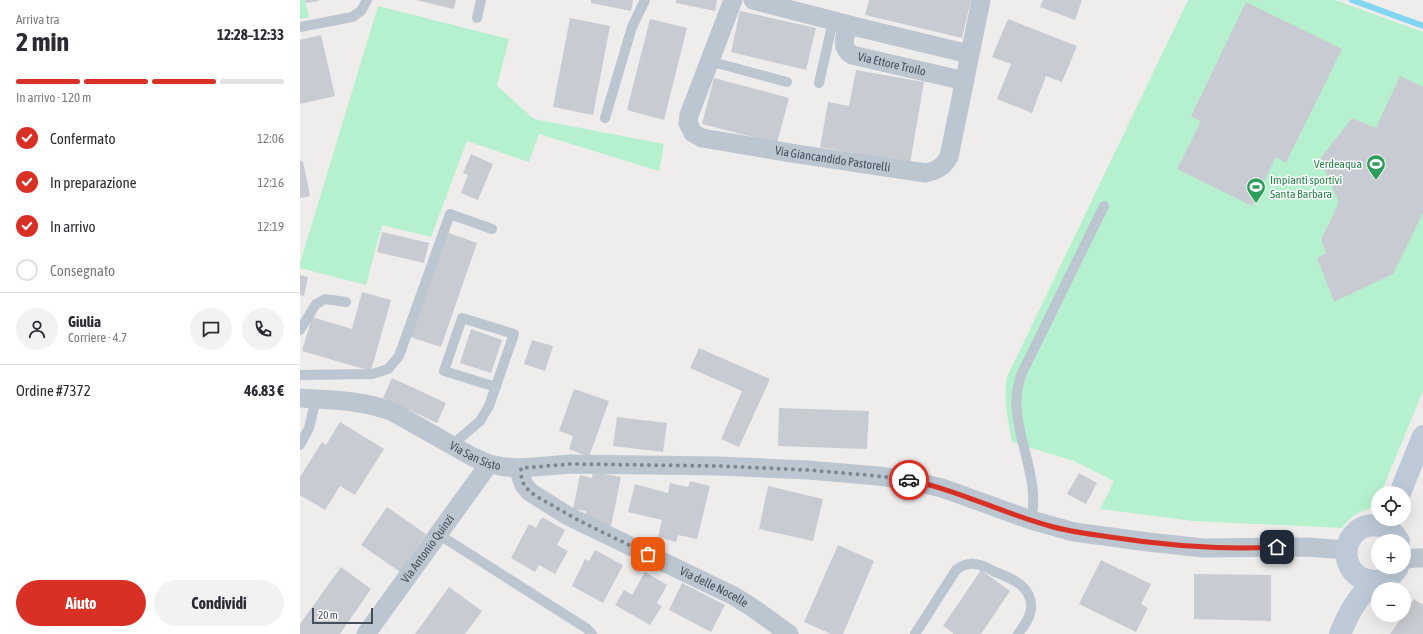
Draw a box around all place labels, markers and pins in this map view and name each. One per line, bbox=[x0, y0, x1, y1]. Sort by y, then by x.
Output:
sports icon: Verdeaqua bbox=[1365, 153, 1387, 181]
place label: Verdeaqua bbox=[1314, 157, 1362, 171]
place label: Impianti sportivi Santa Barbara bbox=[1270, 173, 1342, 201]
sports icon: Impianti sportivi Santa Barbara bbox=[1245, 176, 1267, 204]
pin bbox=[1260, 530, 1294, 564]
pin bbox=[631, 537, 665, 571]

